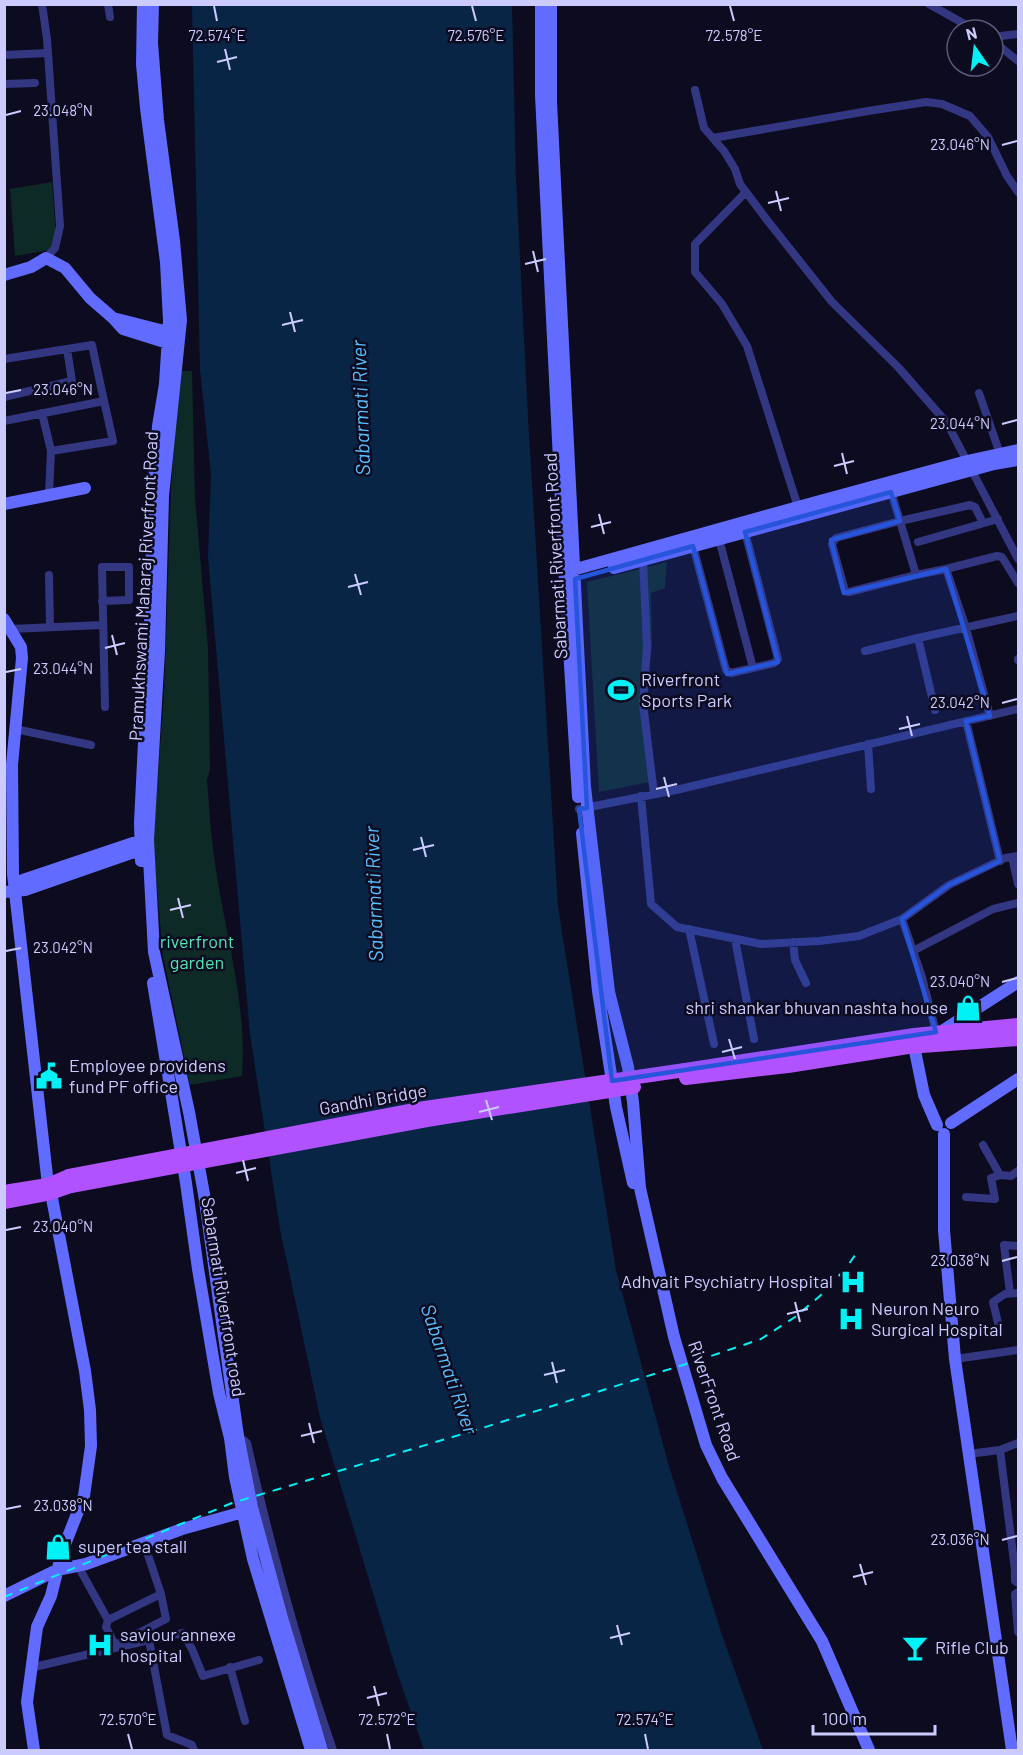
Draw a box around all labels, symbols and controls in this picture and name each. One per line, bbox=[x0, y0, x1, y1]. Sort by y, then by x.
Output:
north arrow bbox=[945, 18, 1005, 78]
text: N bbox=[964, 22, 979, 43]
text: 72.574°E bbox=[188, 26, 246, 44]
text: 72.576°E bbox=[448, 26, 504, 44]
text: 72.578°E bbox=[706, 26, 762, 44]
text: 23.048°N bbox=[33, 101, 93, 119]
text: 23.046°N bbox=[930, 135, 990, 153]
water label: Sabarmati River bbox=[346, 339, 374, 476]
text: 23.046°N bbox=[33, 380, 93, 398]
text: 23.044°N bbox=[930, 414, 990, 432]
street label: Pramukhswami Maharaj Riverfront Road bbox=[124, 431, 162, 741]
street label: Sabarmati Riverfront Road bbox=[539, 452, 571, 660]
text: 23.044°N bbox=[33, 659, 93, 677]
place label: Riverfront Sports Park bbox=[641, 668, 732, 711]
sports icon: Riverfront Sports Park bbox=[606, 675, 636, 705]
text: 23.042°N bbox=[930, 693, 990, 711]
water label: Sabarmati River bbox=[359, 825, 387, 962]
park label: riverfront garden bbox=[160, 930, 234, 973]
text: 23.042°N bbox=[33, 938, 93, 956]
text: 23.040°N bbox=[930, 972, 990, 990]
shop icon: shri shankar bhuvan nashta house bbox=[953, 993, 983, 1023]
place label: shri shankar bhuvan nashta house bbox=[686, 996, 948, 1018]
place label: Employee providens fund PF office bbox=[69, 1054, 226, 1097]
public building icon: Employee providens fund PF office bbox=[34, 1061, 64, 1091]
street label: Gandhi Bridge bbox=[317, 1079, 428, 1119]
street label: Sabarmati Riverfront road bbox=[197, 1195, 251, 1398]
text: 23.040°N bbox=[33, 1217, 93, 1235]
text: 23.038°N bbox=[930, 1251, 990, 1269]
hospital icon: Adhvait Psychiatry Hospital bbox=[838, 1267, 868, 1297]
place label: Adhvait Psychiatry Hospital bbox=[621, 1270, 833, 1292]
place label: Neuron Neuro Surgical Hospital bbox=[871, 1297, 1003, 1340]
water label: Sabarmati River bbox=[416, 1301, 484, 1438]
hospital icon: Neuron Neuro Surgical Hospital bbox=[836, 1304, 866, 1334]
street label: RiverFront Road bbox=[684, 1338, 746, 1464]
text: 23.038°N bbox=[33, 1496, 93, 1514]
text: 23.036°N bbox=[930, 1530, 990, 1548]
shop icon: super tea stall bbox=[43, 1532, 73, 1562]
place label: super tea stall bbox=[78, 1535, 187, 1557]
place label: saviour annexe hospital bbox=[120, 1623, 236, 1666]
hospital icon: saviour annexe hospital bbox=[85, 1630, 115, 1660]
bar icon: Rifle Club bbox=[900, 1633, 930, 1663]
place label: Rifle Club bbox=[935, 1636, 1009, 1658]
scale bar bbox=[813, 1698, 934, 1736]
text: 100 m bbox=[822, 1707, 867, 1729]
text: 72.570°E bbox=[99, 1710, 157, 1728]
text: 72.572°E bbox=[359, 1710, 415, 1728]
text: 72.574°E bbox=[616, 1710, 674, 1728]

